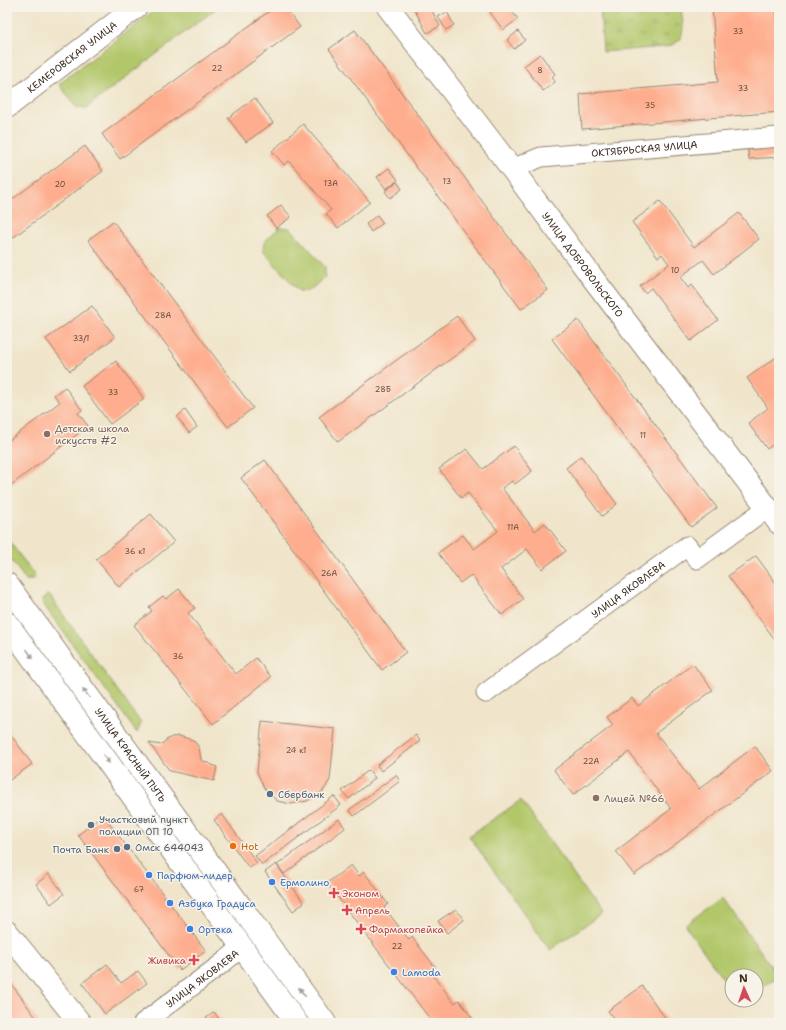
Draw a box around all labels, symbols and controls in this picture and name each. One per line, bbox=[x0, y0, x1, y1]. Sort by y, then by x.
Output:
street label: КЕМЕРОВСКАЯ УЛИЦА bbox=[25, 18, 120, 96]
house number: 33 bbox=[733, 26, 743, 37]
house number: 22 bbox=[212, 63, 223, 74]
house number: 8 bbox=[537, 65, 543, 76]
house number: 33 bbox=[738, 83, 748, 94]
house number: 35 bbox=[645, 100, 655, 111]
street label: ОКТЯБРЬСКАЯ УЛИЦА bbox=[591, 138, 698, 160]
house number: 13 bbox=[443, 176, 451, 187]
house number: 13А bbox=[324, 178, 338, 189]
house number: 20 bbox=[55, 179, 65, 190]
street label: УЛИЦА ДОБРОВОЛЬСКОГО bbox=[539, 210, 626, 320]
house number: 10 bbox=[671, 265, 679, 276]
house number: 28А bbox=[155, 310, 172, 321]
house number: 33/1 bbox=[73, 333, 89, 344]
house number: 28Б bbox=[375, 384, 391, 395]
house number: 33 bbox=[108, 387, 118, 398]
place label: Детская школа искусств #2 bbox=[55, 422, 130, 447]
marker: Детская школа искусств #2 bbox=[42, 429, 52, 439]
house number: 11 bbox=[640, 430, 646, 441]
house number: 11А bbox=[507, 522, 519, 533]
house number: 36 к1 bbox=[125, 546, 145, 557]
street label: УЛИЦА ЯКОВЛЕВА bbox=[589, 558, 668, 621]
house number: 26А bbox=[321, 568, 338, 579]
one-way arrow bbox=[26, 649, 34, 659]
house number: 36 bbox=[173, 651, 184, 662]
one-way arrow bbox=[82, 688, 90, 699]
street label: УЛИЦА КРАСНЫЙ ПУТЬ bbox=[92, 705, 169, 805]
house number: 24 к1 bbox=[286, 745, 306, 756]
one-way arrow bbox=[102, 754, 110, 765]
house number: 22А bbox=[583, 756, 599, 767]
place label: Сбербанк bbox=[278, 788, 325, 801]
marker: Сбербанк bbox=[265, 789, 275, 799]
place label: Лицей №66 bbox=[604, 792, 665, 805]
marker: Лицей №66 bbox=[591, 793, 601, 803]
place label: Участковый пункт полиции ОП 10 bbox=[99, 813, 189, 838]
marker: Участковый пункт полиции ОП 10 bbox=[86, 820, 96, 830]
place label: Hot bbox=[241, 840, 259, 853]
place label: Омск 644043 bbox=[135, 841, 204, 854]
marker: Hot bbox=[228, 841, 238, 851]
marker: Омск 644043 bbox=[122, 842, 132, 852]
place label: Почта Банк bbox=[53, 843, 110, 856]
marker: Почта Банк bbox=[112, 844, 122, 854]
place label: Парфюм-лидер bbox=[157, 869, 233, 882]
marker: Парфюм-лидер bbox=[144, 870, 154, 880]
place label: Ермолино bbox=[280, 876, 329, 889]
marker: Ермолино bbox=[267, 877, 277, 887]
house number: 67 bbox=[134, 884, 145, 895]
place label: Эконом bbox=[342, 887, 379, 900]
marker: Эконом bbox=[329, 888, 339, 898]
place label: Азбука Градуса bbox=[178, 897, 256, 910]
marker: Азбука Градуса bbox=[165, 898, 175, 908]
place label: Апрель bbox=[355, 904, 390, 917]
marker: Апрель bbox=[342, 905, 352, 915]
place label: Ортека bbox=[198, 923, 233, 936]
place label: Фармакопейка bbox=[369, 923, 445, 936]
marker: Ортека bbox=[185, 924, 195, 934]
marker: Фармакопейка bbox=[356, 924, 366, 934]
house number: 22 bbox=[392, 941, 403, 952]
street label: УЛИЦА ЯКОВЛЕВА bbox=[163, 947, 241, 1011]
place label: Живика bbox=[148, 954, 187, 967]
marker: Живика bbox=[189, 955, 199, 965]
place label: Lamoda bbox=[402, 966, 442, 979]
marker: Lamoda bbox=[389, 967, 399, 977]
north arrow bbox=[724, 968, 764, 1008]
text: N bbox=[739, 971, 749, 986]
one-way arrow bbox=[298, 986, 306, 997]

